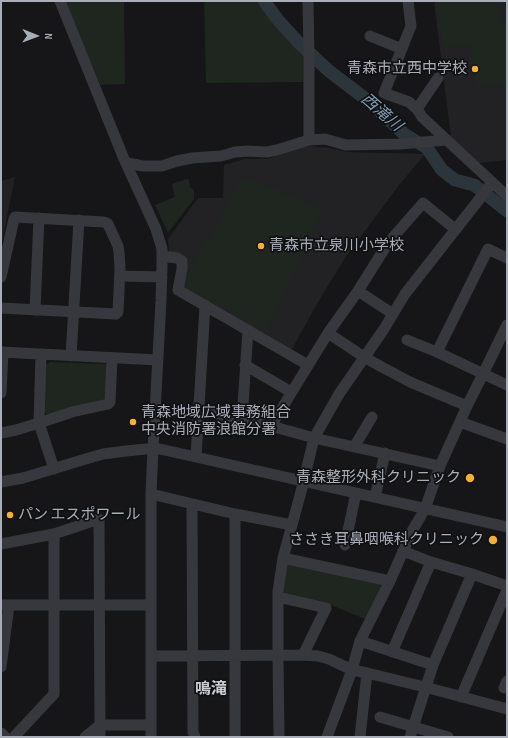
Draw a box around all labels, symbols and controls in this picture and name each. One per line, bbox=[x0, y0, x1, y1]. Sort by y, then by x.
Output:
north arrow bbox=[16, 16, 56, 56]
text: N bbox=[42, 33, 55, 39]
place label: 青森市立西中学校 bbox=[347, 60, 467, 78]
marker: 青森市立西中学校 bbox=[470, 64, 480, 74]
water label: 西滝川 bbox=[357, 90, 405, 136]
place label: 青森市立泉川小学校 bbox=[269, 237, 404, 255]
marker: 青森市立泉川小学校 bbox=[256, 241, 266, 251]
place label: 青森地域広域事務組合 中央消防署浪館分署 bbox=[141, 404, 291, 439]
marker: 青森地域広域事務組合 中央消防署浪館分署 bbox=[128, 417, 138, 427]
place label: 青森整形外科クリニック bbox=[296, 469, 461, 487]
marker: 青森整形外科クリニック bbox=[464, 472, 476, 484]
place label: パン エスポワール bbox=[18, 506, 140, 524]
marker: パン エスポワール bbox=[5, 510, 15, 520]
place label: ささき耳鼻咽喉科クリニック bbox=[289, 531, 484, 549]
marker: ささき耳鼻咽喉科クリニック bbox=[487, 534, 499, 546]
district label: 鳴滝 bbox=[195, 680, 227, 700]

